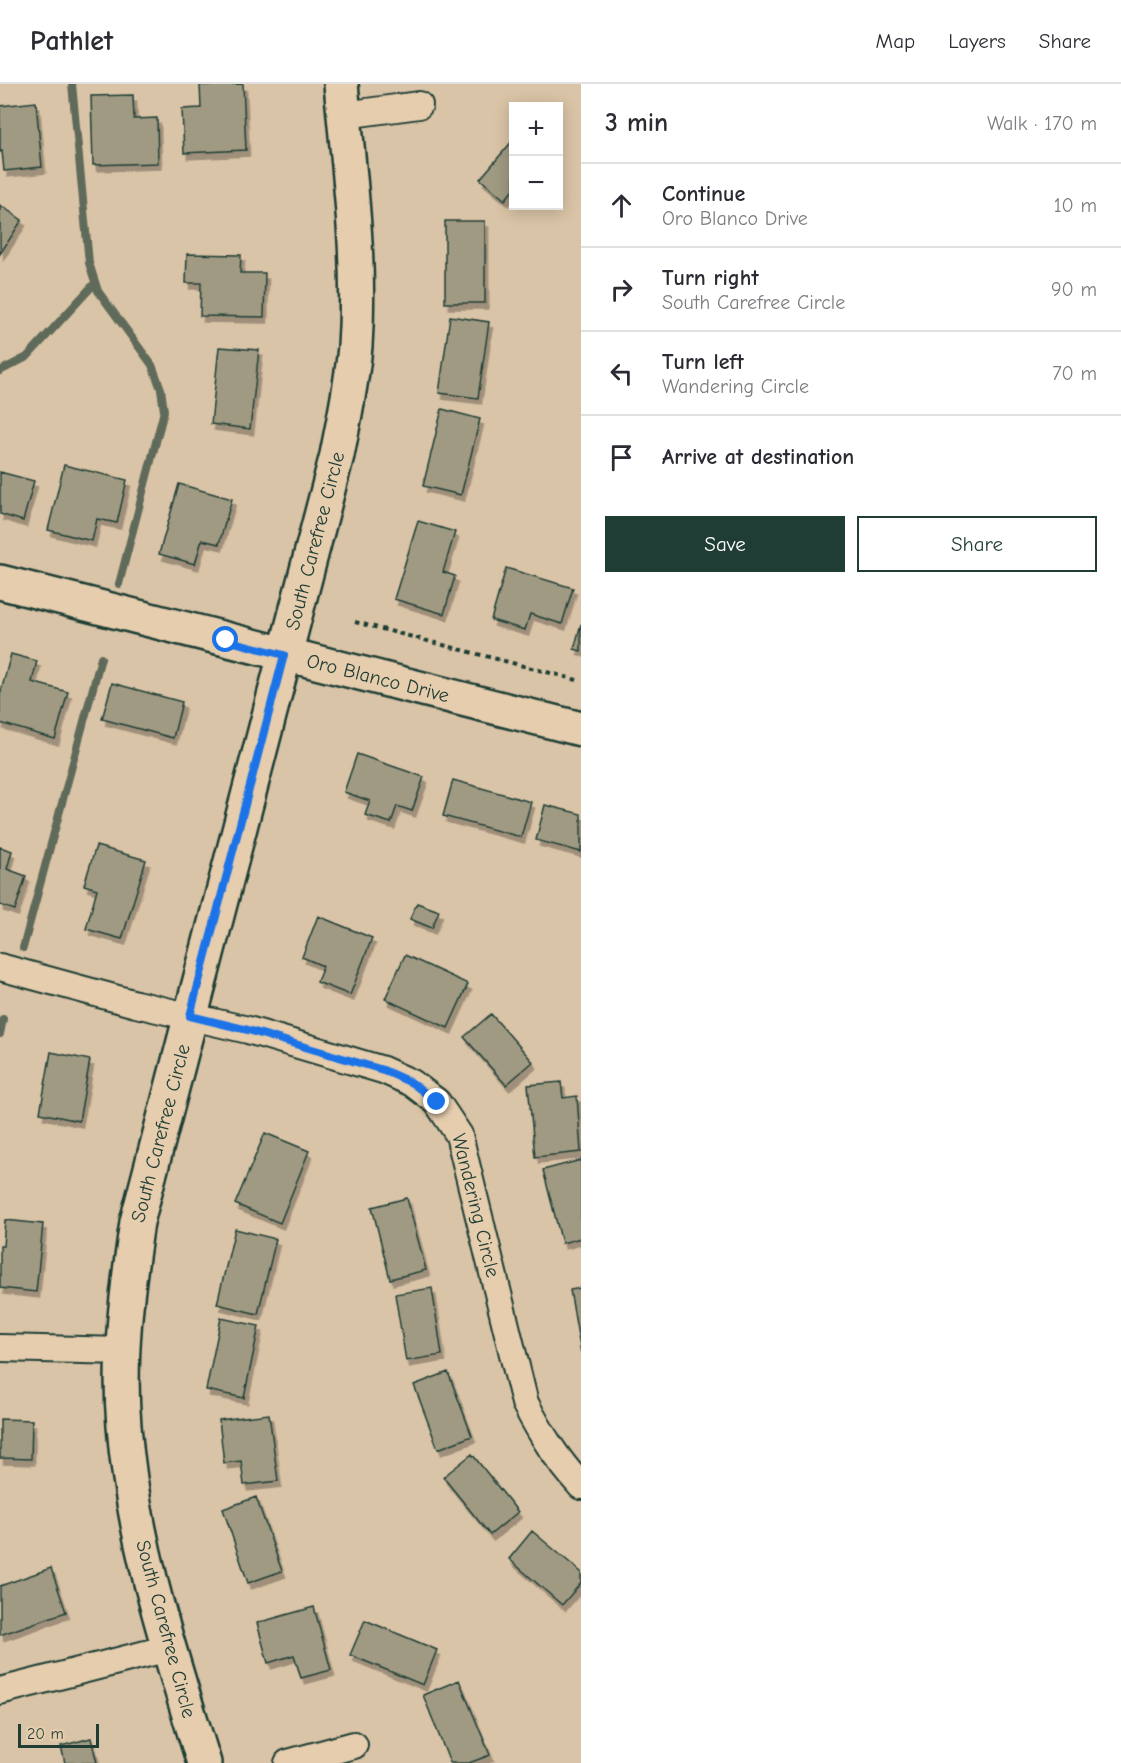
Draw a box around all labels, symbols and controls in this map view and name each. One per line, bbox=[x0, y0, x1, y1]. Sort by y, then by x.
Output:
text: Pathlet bbox=[30, 25, 113, 57]
text: Map bbox=[876, 29, 915, 53]
text: Layers bbox=[948, 29, 1006, 53]
text: Share bbox=[1039, 29, 1091, 53]
map controls bbox=[509, 102, 563, 210]
button: + bbox=[509, 102, 563, 156]
text: 3 min bbox=[605, 108, 668, 138]
text: Walk · 170 m bbox=[987, 112, 1097, 135]
button: − bbox=[509, 156, 563, 210]
text: Continue bbox=[662, 181, 745, 207]
icon: ahead bbox=[605, 189, 638, 222]
text: 10 m bbox=[1054, 194, 1097, 217]
text: Oro Blanco Drive bbox=[662, 207, 808, 230]
text: Turn right bbox=[662, 265, 759, 291]
icon: right bbox=[605, 273, 638, 306]
text: 90 m bbox=[1051, 278, 1097, 301]
text: South Carefree Circle bbox=[662, 291, 845, 314]
text: Turn left bbox=[662, 349, 744, 375]
icon: left bbox=[605, 357, 638, 390]
text: 70 m bbox=[1052, 362, 1097, 385]
text: Wandering Circle bbox=[662, 375, 809, 398]
icon: arrive bbox=[605, 441, 638, 474]
text: Arrive at destination bbox=[662, 444, 854, 470]
street label: South Carefree Circle bbox=[280, 449, 349, 632]
button: Save bbox=[605, 516, 845, 572]
button: Share bbox=[857, 516, 1097, 572]
route start bbox=[212, 626, 238, 652]
street label: Oro Blanco Drive bbox=[305, 649, 452, 707]
street label: South Carefree Circle bbox=[126, 1041, 194, 1225]
route end bbox=[423, 1088, 449, 1114]
street label: Wandering Circle bbox=[448, 1131, 505, 1280]
street label: South Carefree Circle bbox=[131, 1538, 201, 1720]
scale bar bbox=[18, 1721, 99, 1748]
text: 20 m bbox=[27, 1725, 64, 1743]

